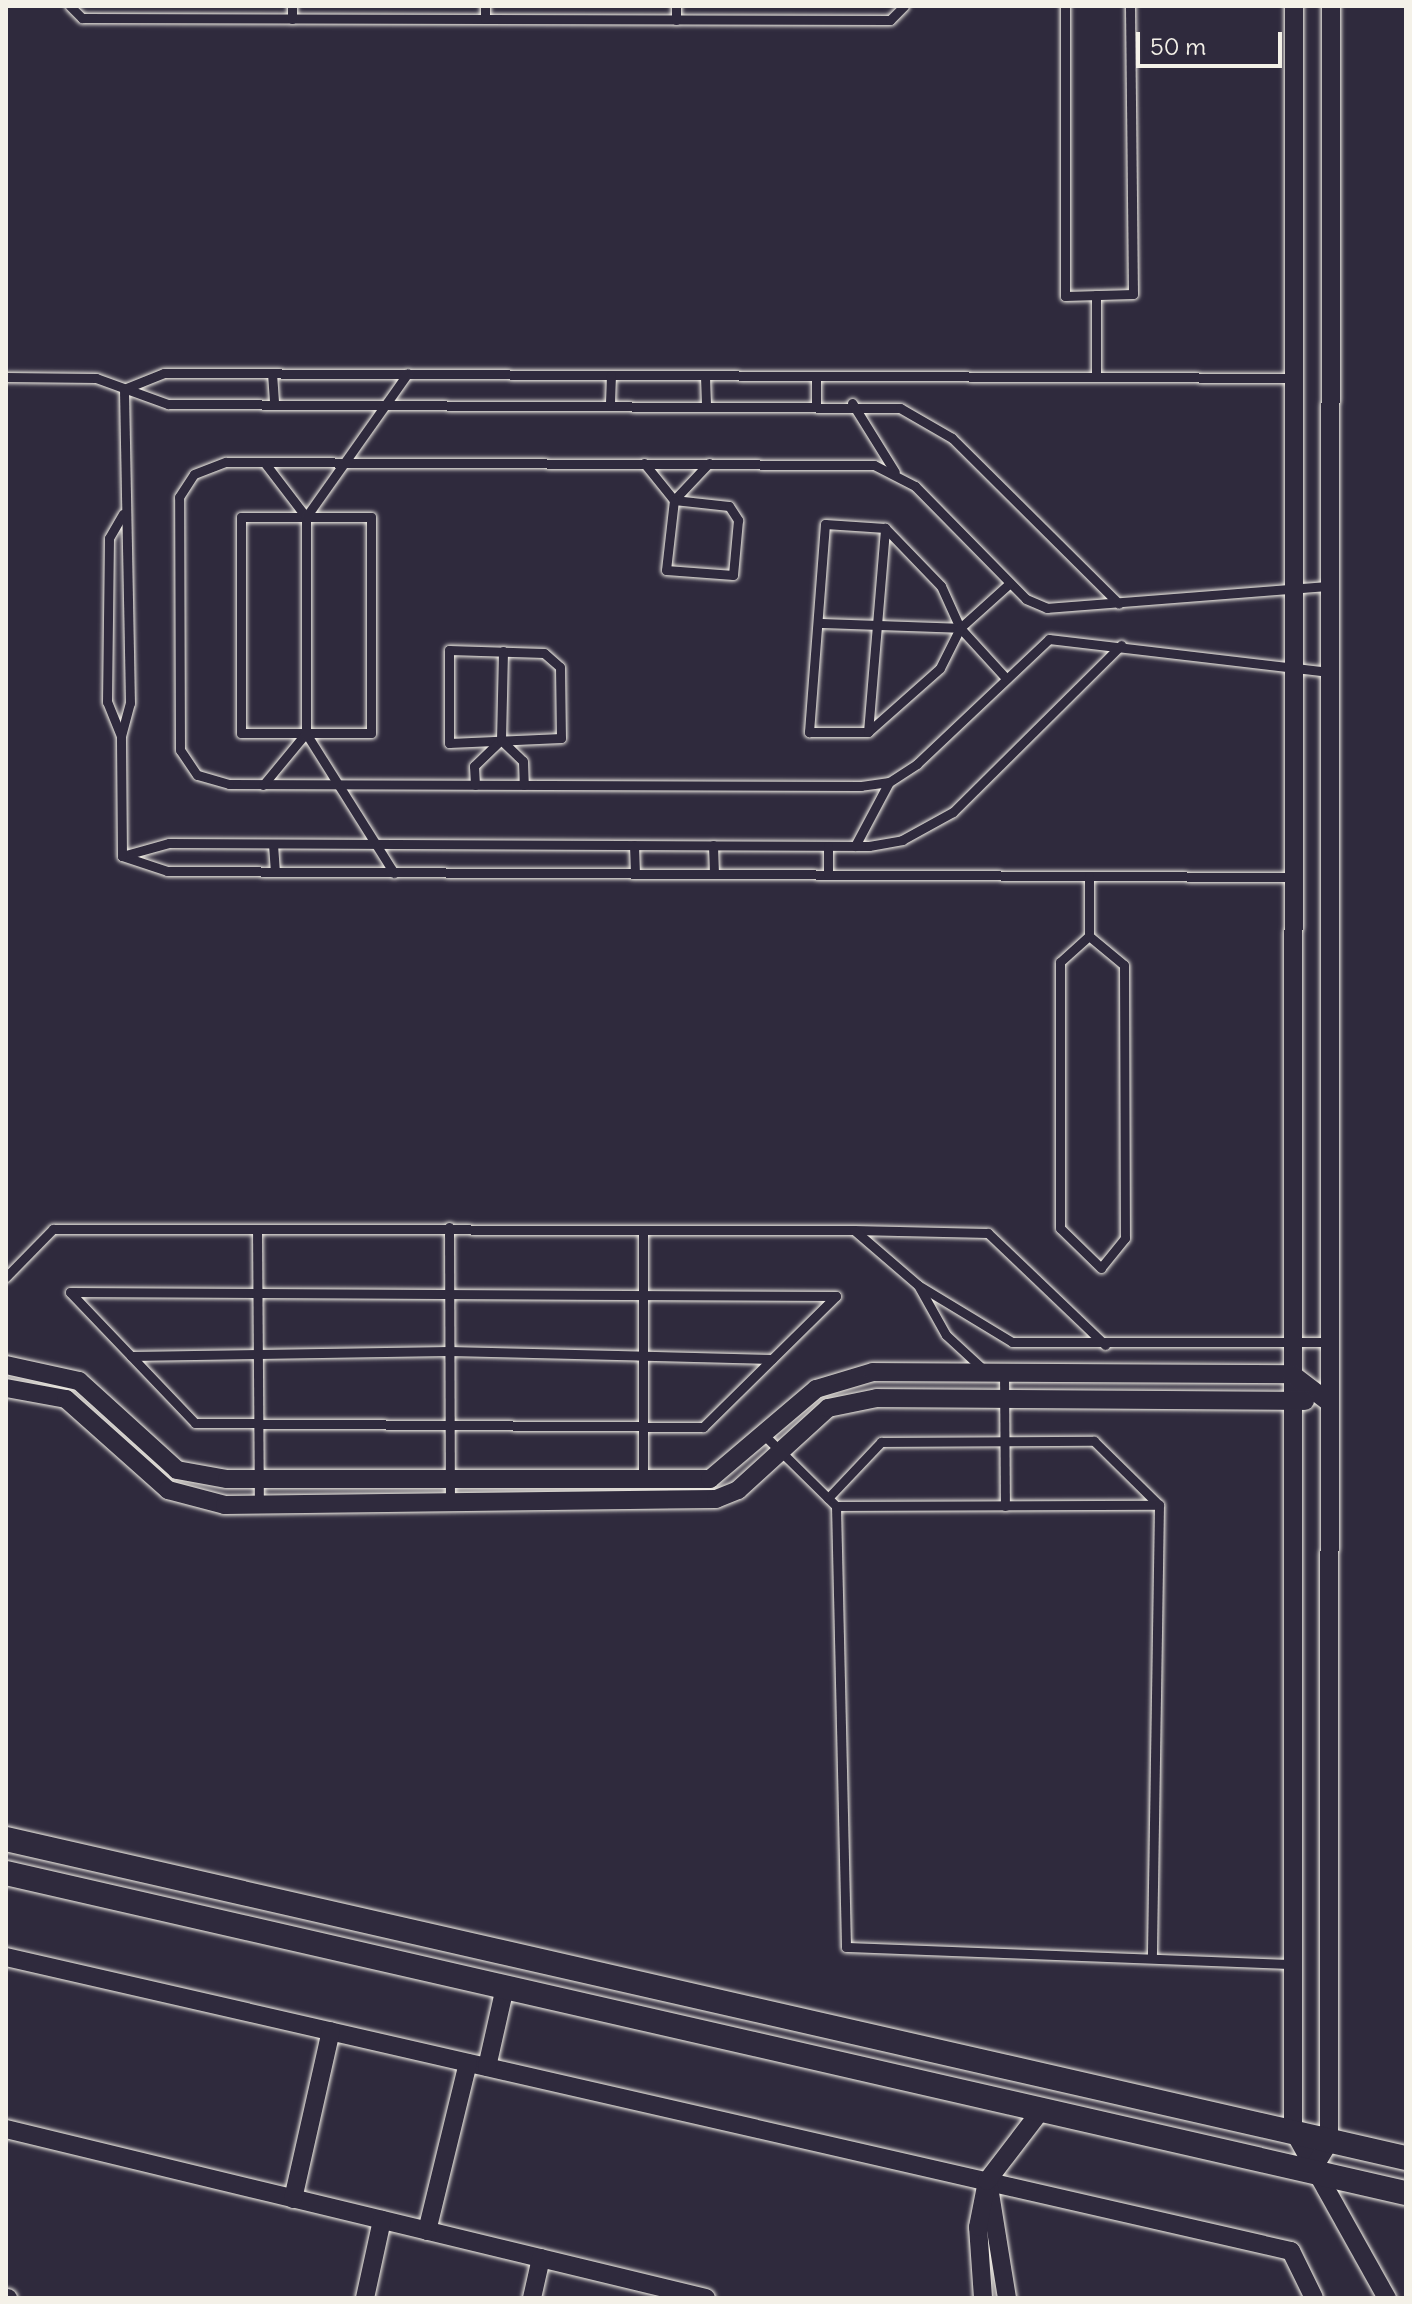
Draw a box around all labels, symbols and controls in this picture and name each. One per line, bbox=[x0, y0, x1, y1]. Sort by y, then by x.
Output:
scale bar bbox=[1140, 16, 1286, 66]
text: 50 m bbox=[1150, 31, 1206, 61]

